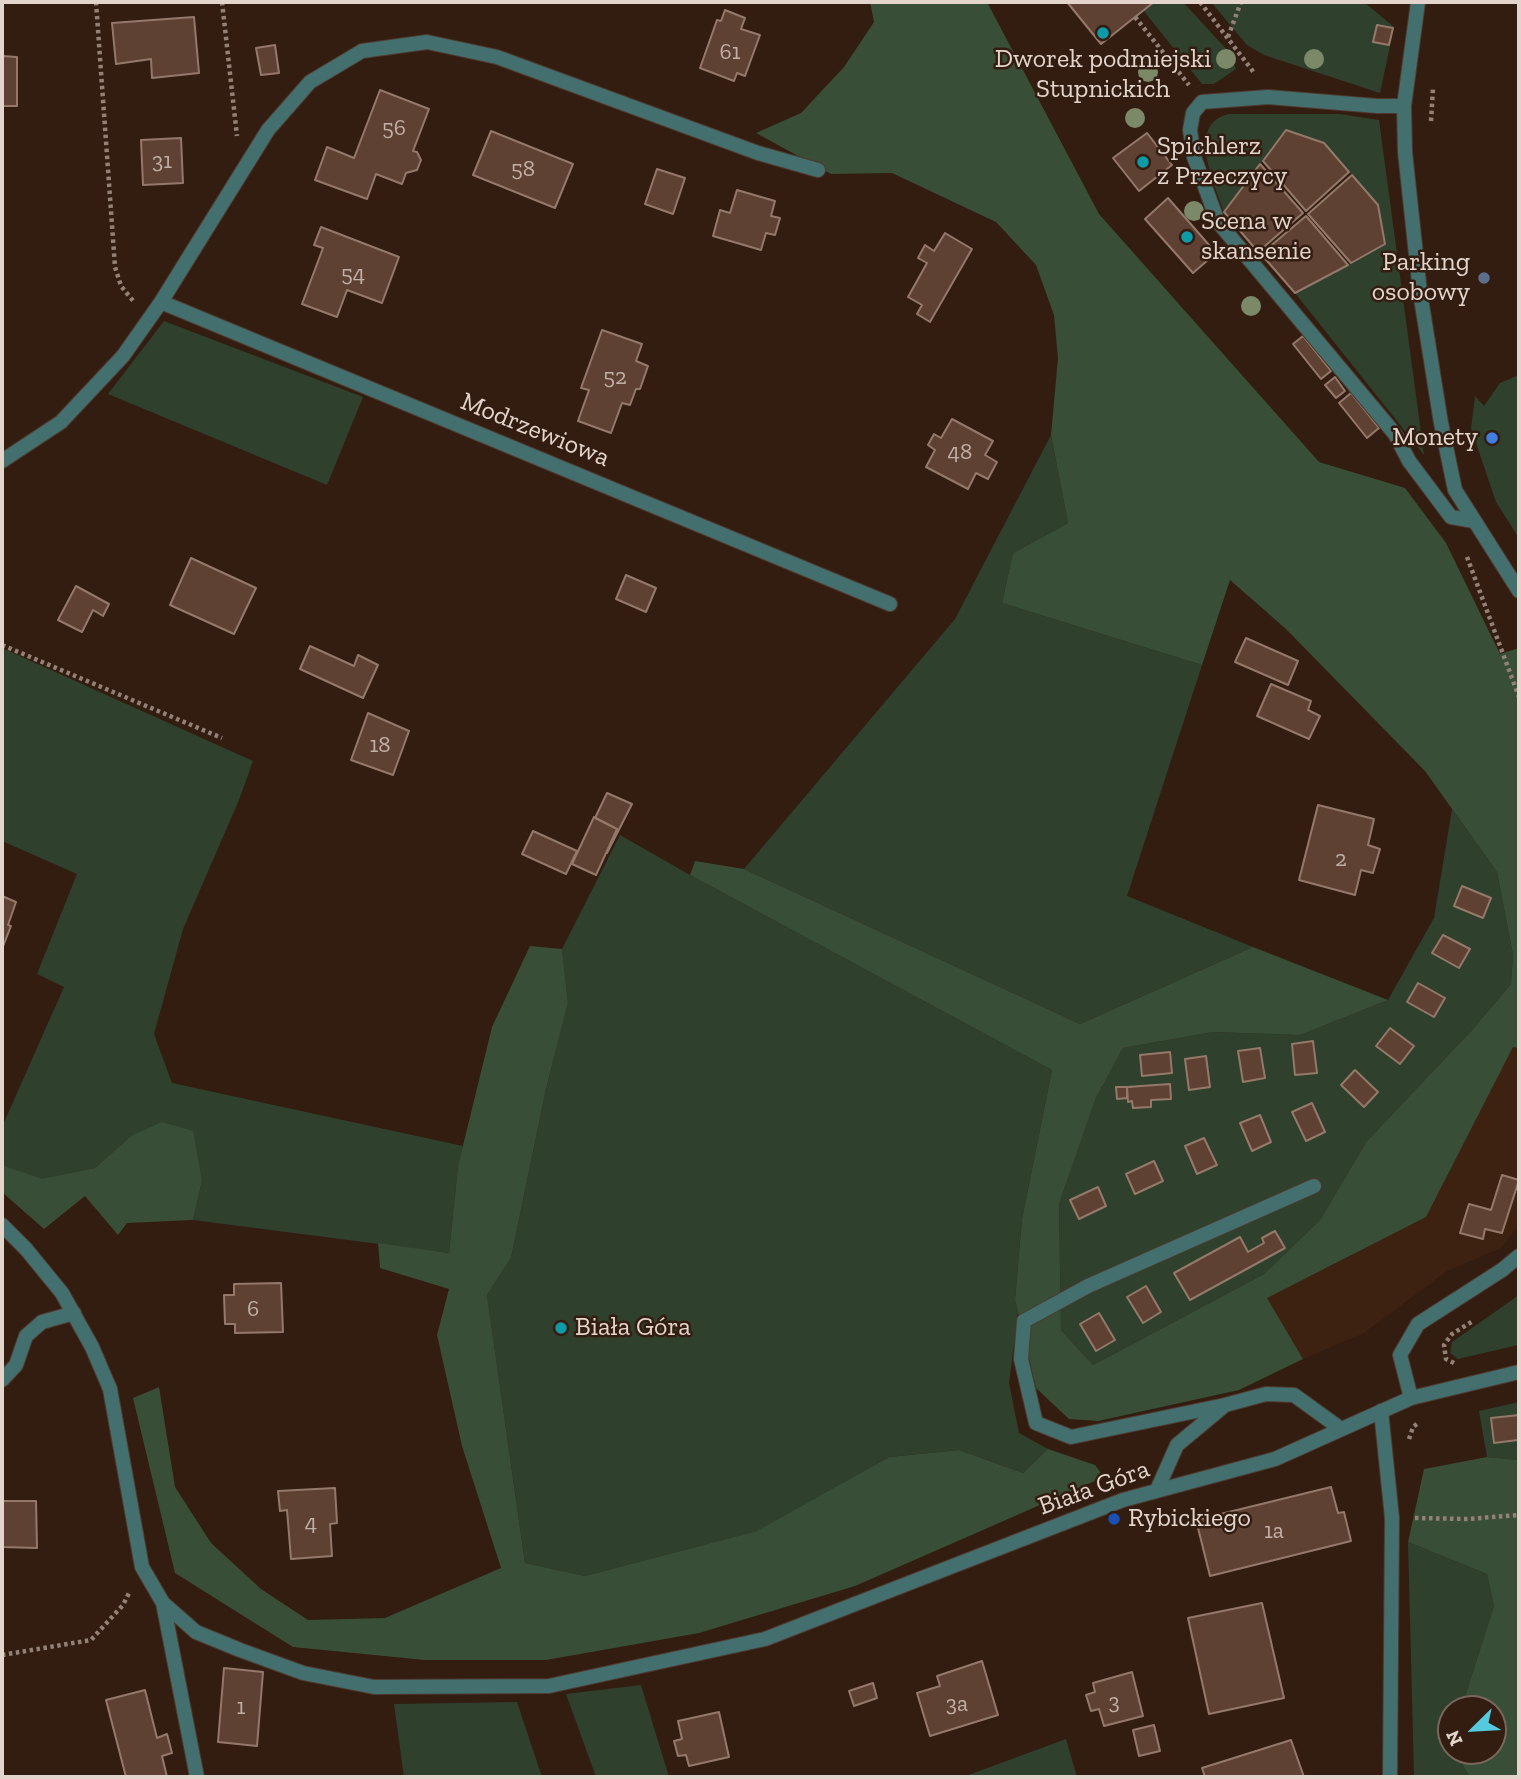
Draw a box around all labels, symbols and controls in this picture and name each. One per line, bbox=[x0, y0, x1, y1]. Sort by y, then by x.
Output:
marker: Dworek podmiejski Stupnickich bbox=[1095, 25, 1111, 41]
house number: 61 bbox=[719, 38, 741, 66]
place label: Dworek podmiejski Stupnickich bbox=[995, 44, 1211, 106]
house number: 56 bbox=[382, 114, 406, 142]
place label: Spichlerz z Przeczycy bbox=[1157, 131, 1287, 192]
house number: 31 bbox=[152, 147, 172, 175]
marker: Spichlerz z Przeczycy bbox=[1135, 154, 1151, 170]
house number: 58 bbox=[511, 155, 535, 183]
place label: Scena w skansenie bbox=[1201, 206, 1311, 268]
marker: Scena w skansenie bbox=[1179, 229, 1195, 245]
place label: Parking osobowy bbox=[1372, 247, 1470, 308]
house number: 54 bbox=[341, 260, 365, 288]
marker: Parking osobowy bbox=[1476, 270, 1492, 286]
house number: 52 bbox=[603, 363, 627, 391]
street label: Modrzewiowa bbox=[456, 386, 614, 474]
place label: Monety bbox=[1392, 422, 1478, 454]
marker: Monety bbox=[1484, 430, 1500, 446]
house number: 48 bbox=[948, 438, 972, 466]
house number: 18 bbox=[369, 731, 391, 759]
house number: 2 bbox=[1335, 845, 1347, 873]
house number: 6 bbox=[247, 1295, 259, 1323]
place label: Biała Góra bbox=[575, 1312, 691, 1344]
marker: Biała Góra bbox=[553, 1320, 569, 1336]
street label: Biała Góra bbox=[1034, 1454, 1154, 1522]
place label: Rybickiego bbox=[1128, 1503, 1251, 1535]
house number: 4 bbox=[305, 1509, 317, 1537]
marker: Rybickiego bbox=[1106, 1511, 1122, 1527]
house number: 1a bbox=[1264, 1517, 1284, 1545]
house number: 3 bbox=[1108, 1688, 1120, 1716]
house number: 3a bbox=[946, 1690, 968, 1718]
house number: 1 bbox=[237, 1693, 245, 1721]
north arrow bbox=[1437, 1695, 1507, 1765]
text: N bbox=[1441, 1727, 1468, 1749]

